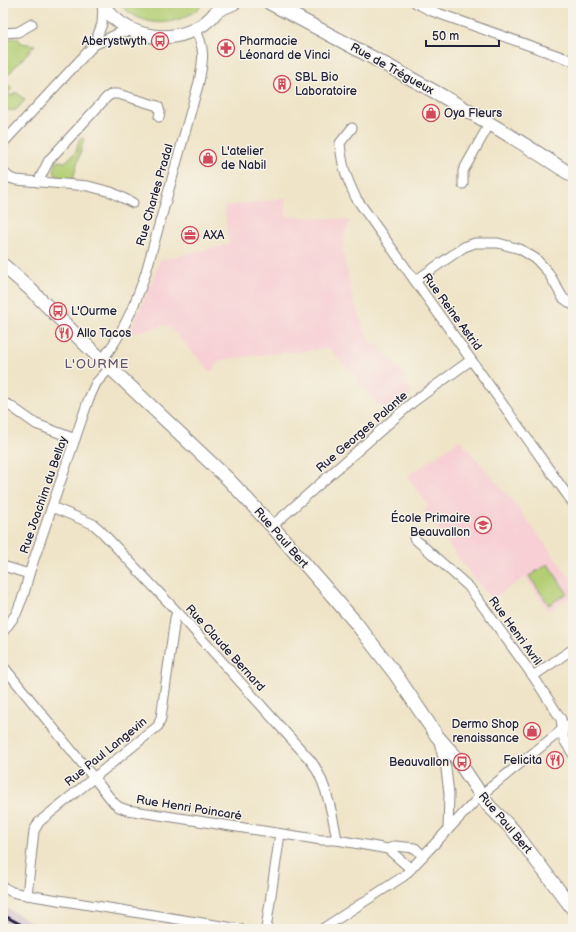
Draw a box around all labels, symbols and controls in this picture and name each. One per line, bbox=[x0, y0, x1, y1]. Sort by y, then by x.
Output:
scale bar bbox=[426, 22, 499, 48]
text: 50 m bbox=[432, 29, 459, 44]
bus stop icon: Aberystwyth bbox=[150, 31, 170, 51]
place label: Aberystwyth bbox=[82, 34, 147, 49]
place label: Pharmacie Léonard de Vinci bbox=[239, 34, 331, 63]
pharmacy icon: Pharmacie Léonard de Vinci bbox=[216, 38, 236, 58]
street label: Rue de Trégueux bbox=[348, 40, 437, 98]
place label: SBL Bio Laboratoire bbox=[295, 70, 357, 99]
building icon: SBL Bio Laboratoire bbox=[272, 74, 292, 94]
shop icon: Oya Fleurs bbox=[421, 103, 441, 123]
place label: Oya Fleurs bbox=[444, 106, 502, 121]
street label: Rue Charles Pradal bbox=[133, 142, 177, 248]
place label: L'atelier de Nabil bbox=[221, 144, 266, 173]
shop icon: L'atelier de Nabil bbox=[198, 148, 218, 168]
office icon: AXA bbox=[180, 225, 200, 245]
place label: AXA bbox=[203, 228, 225, 243]
street label: Rue Reine Astrid bbox=[419, 271, 485, 354]
bus stop icon: L'Ourme bbox=[48, 301, 68, 321]
place label: L'Ourme bbox=[71, 304, 117, 319]
restaurant icon: Allo Tacos bbox=[54, 323, 74, 343]
place label: Allo Tacos bbox=[77, 326, 131, 341]
district label: L'OURME bbox=[65, 356, 129, 372]
street label: Rue Georges Palante bbox=[313, 388, 411, 476]
street label: Rue Joachim du Bellay bbox=[17, 434, 71, 556]
street label: Rue Paul Bert bbox=[251, 505, 312, 572]
place label: École Primaire Beauvallon bbox=[391, 510, 470, 540]
school or university icon: École Primaire Beauvallon bbox=[473, 515, 493, 535]
street label: Rue Henri Avril bbox=[485, 594, 545, 668]
street label: Rue Claude Bernard bbox=[182, 602, 268, 695]
street label: Rue Paul Langevin bbox=[62, 714, 150, 790]
place label: Dermo Shop renaissance bbox=[452, 717, 519, 746]
shop icon: Dermo Shop renaissance bbox=[522, 721, 542, 741]
restaurant icon: Felicita bbox=[545, 750, 565, 770]
bus stop icon: Beauvallon bbox=[452, 752, 472, 772]
place label: Felicita bbox=[503, 753, 542, 768]
place label: Beauvallon bbox=[389, 755, 449, 770]
street label: Rue Paul Bert bbox=[475, 789, 535, 857]
street label: Rue Henri Poincaré bbox=[135, 792, 243, 824]

